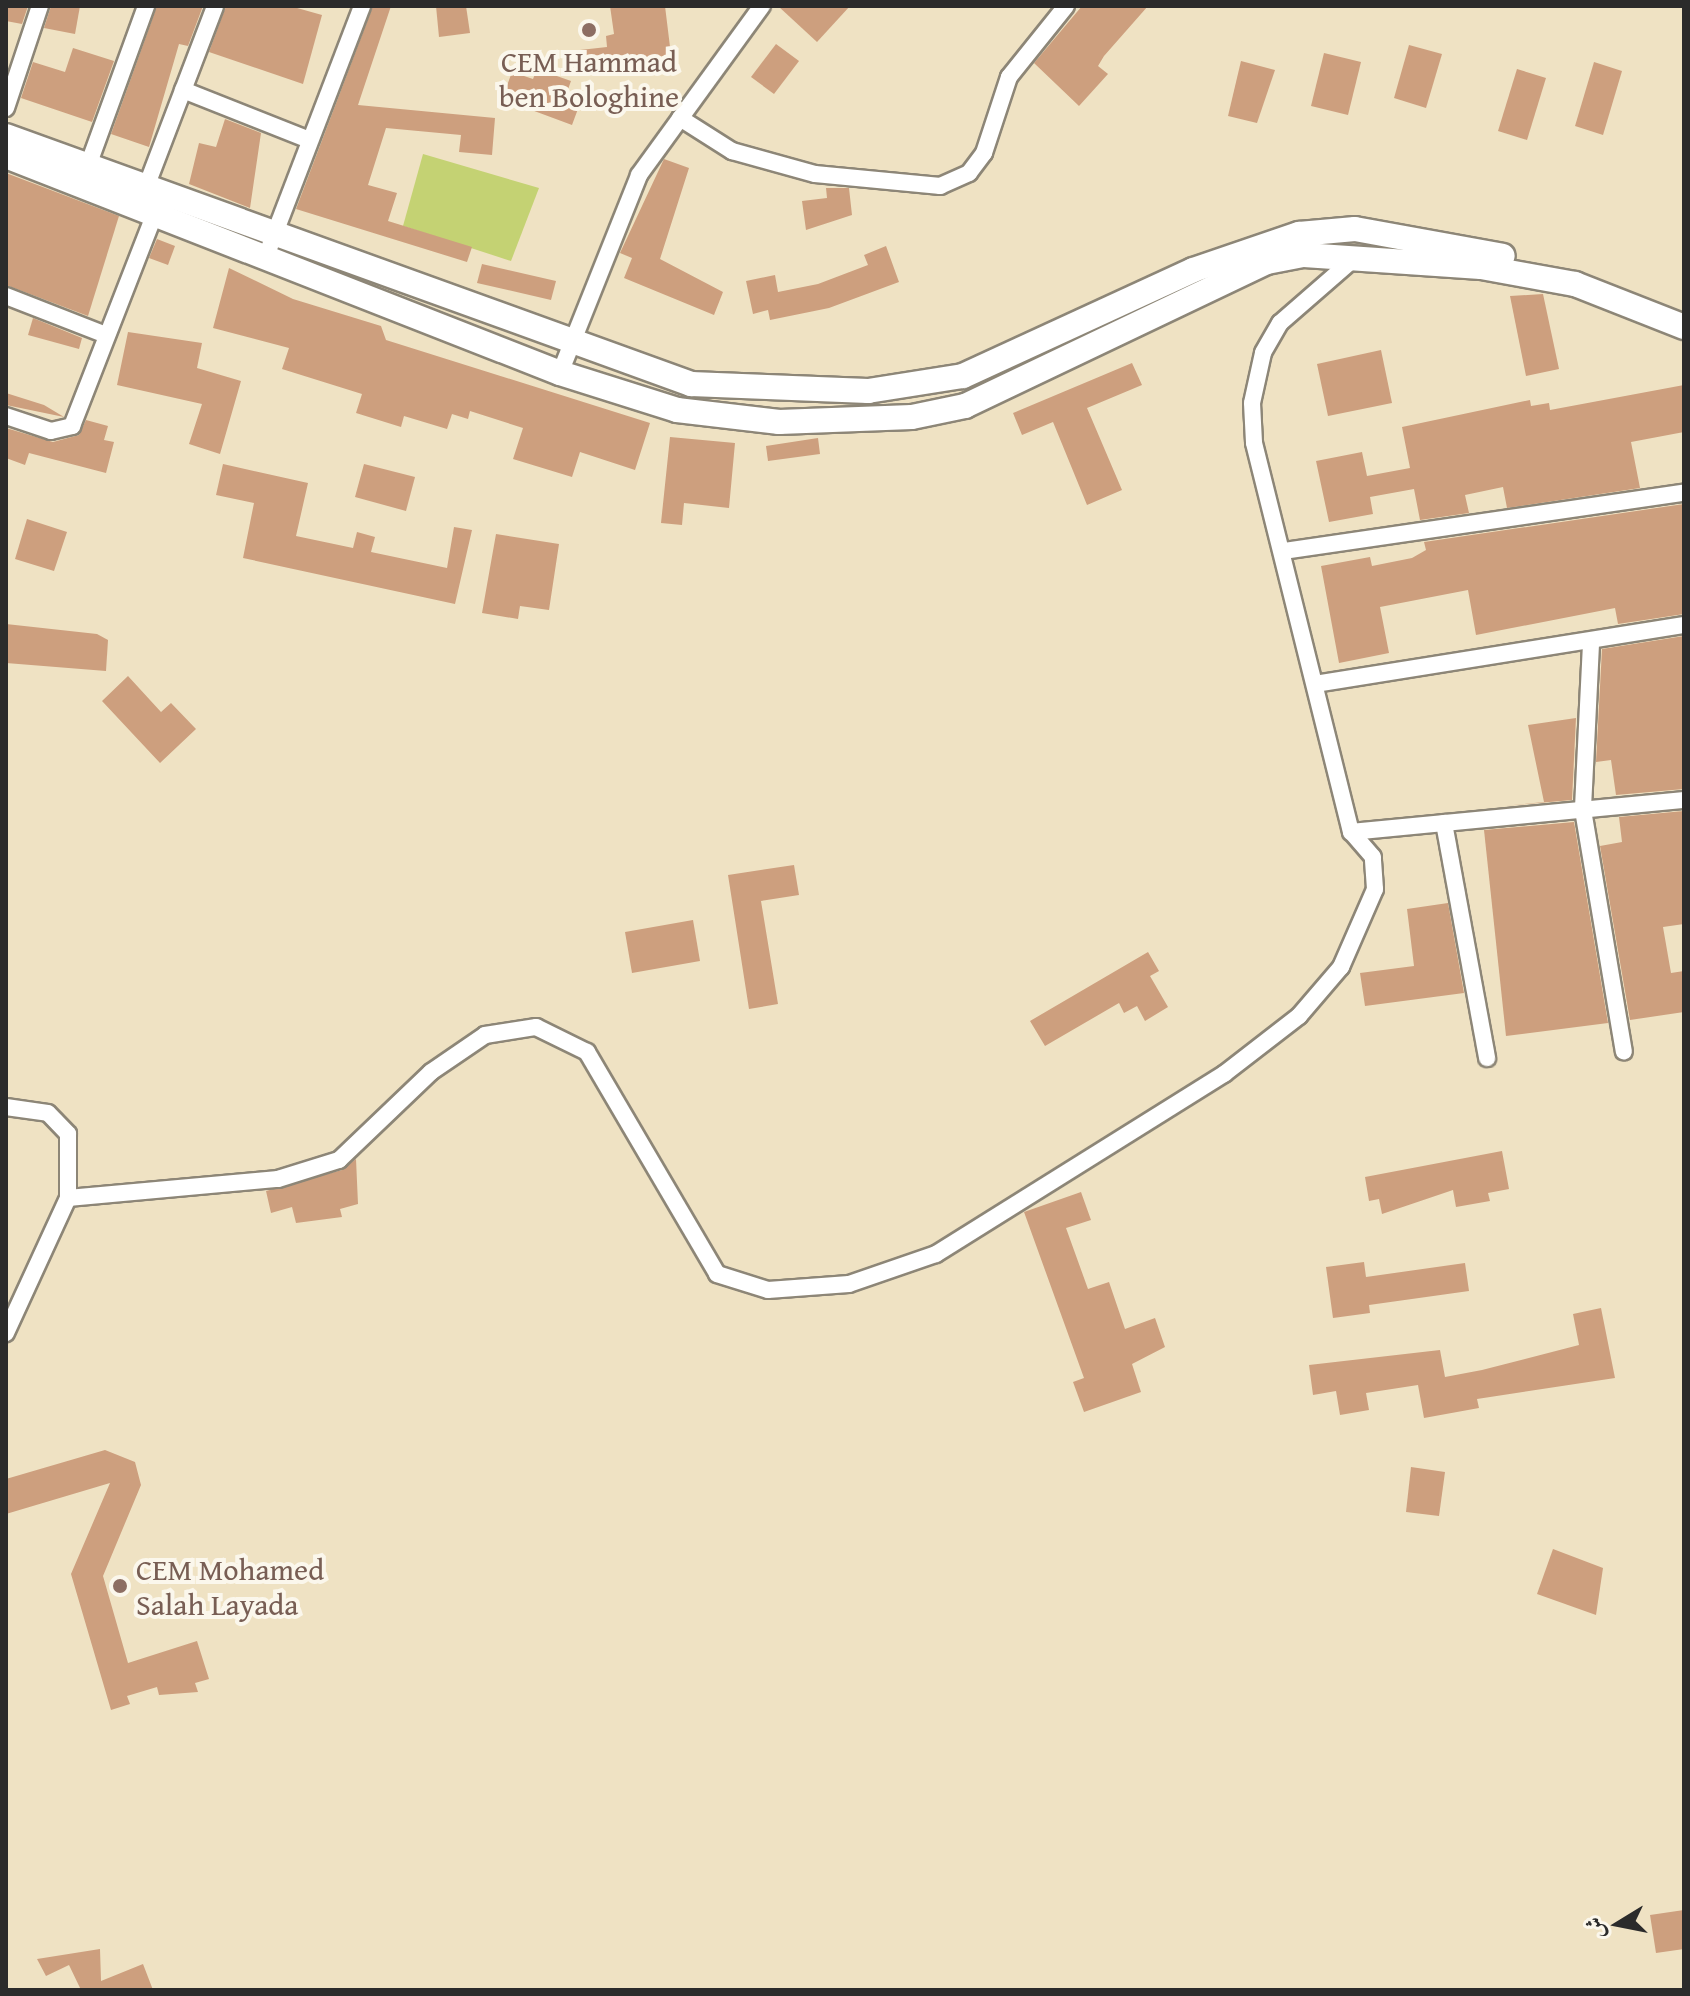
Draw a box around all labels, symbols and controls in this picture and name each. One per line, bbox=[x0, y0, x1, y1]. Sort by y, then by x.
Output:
marker: CEM Hammad ben Bologhine bbox=[580, 21, 598, 39]
place label: CEM Hammad ben Bologhine bbox=[499, 43, 679, 114]
place label: CEM Mohamed Salah Layada bbox=[136, 1551, 324, 1622]
marker: CEM Mohamed Salah Layada bbox=[111, 1577, 129, 1595]
north arrow bbox=[1578, 1884, 1658, 1964]
text: ش bbox=[1577, 1915, 1612, 1942]

